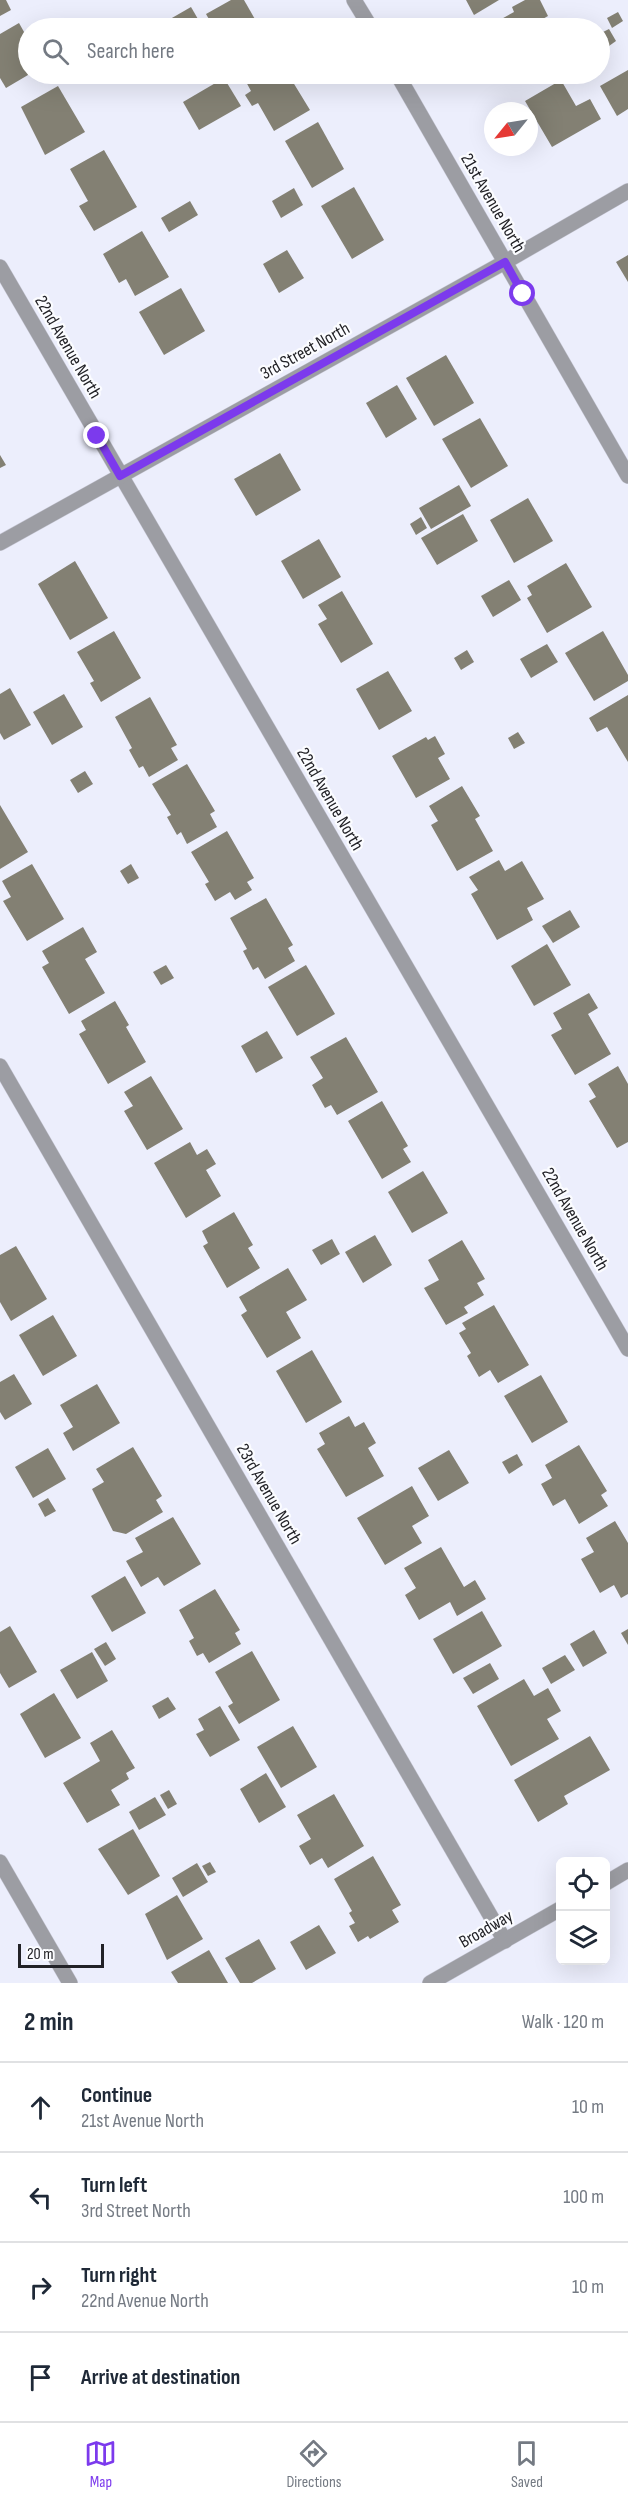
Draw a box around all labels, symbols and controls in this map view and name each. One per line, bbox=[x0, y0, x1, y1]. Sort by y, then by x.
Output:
search box bbox=[18, 18, 610, 84]
icon: search bbox=[39, 35, 72, 68]
text: Search here bbox=[87, 38, 174, 65]
north arrow bbox=[484, 102, 538, 156]
street label: 21st Avenue North bbox=[456, 150, 530, 256]
route start bbox=[509, 280, 535, 306]
street label: 22nd Avenue North bbox=[30, 292, 106, 402]
street label: 3rd Street North bbox=[257, 318, 353, 384]
route end bbox=[83, 422, 109, 448]
street label: 22nd Avenue North bbox=[292, 744, 368, 854]
street label: 22nd Avenue North bbox=[537, 1164, 613, 1274]
street label: 23rd Avenue North bbox=[232, 1440, 306, 1548]
map controls bbox=[556, 1857, 610, 1965]
button: locate bbox=[556, 1857, 610, 1911]
street label: Broadway bbox=[455, 1905, 517, 1953]
button: layers bbox=[556, 1911, 610, 1965]
scale bar bbox=[18, 1941, 104, 1968]
text: 20 m bbox=[27, 1945, 54, 1964]
text: 2 min bbox=[24, 2007, 74, 2038]
text: Walk · 120 m bbox=[522, 2010, 604, 2034]
text: Continue bbox=[81, 2082, 152, 2109]
icon: ahead bbox=[24, 2091, 57, 2124]
text: 10 m bbox=[572, 2095, 604, 2119]
text: 21st Avenue North bbox=[81, 2109, 204, 2133]
text: Turn left bbox=[81, 2172, 147, 2199]
icon: left bbox=[24, 2181, 57, 2214]
text: 100 m bbox=[563, 2185, 604, 2209]
text: 3rd Street North bbox=[81, 2199, 191, 2223]
text: Turn right bbox=[81, 2262, 157, 2289]
icon: right bbox=[24, 2271, 57, 2304]
text: 10 m bbox=[572, 2275, 604, 2299]
text: 22nd Avenue North bbox=[81, 2289, 209, 2313]
icon: arrive bbox=[24, 2361, 57, 2394]
text: Arrive at destination bbox=[81, 2364, 240, 2391]
tab: Map bbox=[84, 2437, 117, 2492]
tab: Directions bbox=[286, 2437, 341, 2492]
tab: Saved bbox=[510, 2437, 543, 2492]

